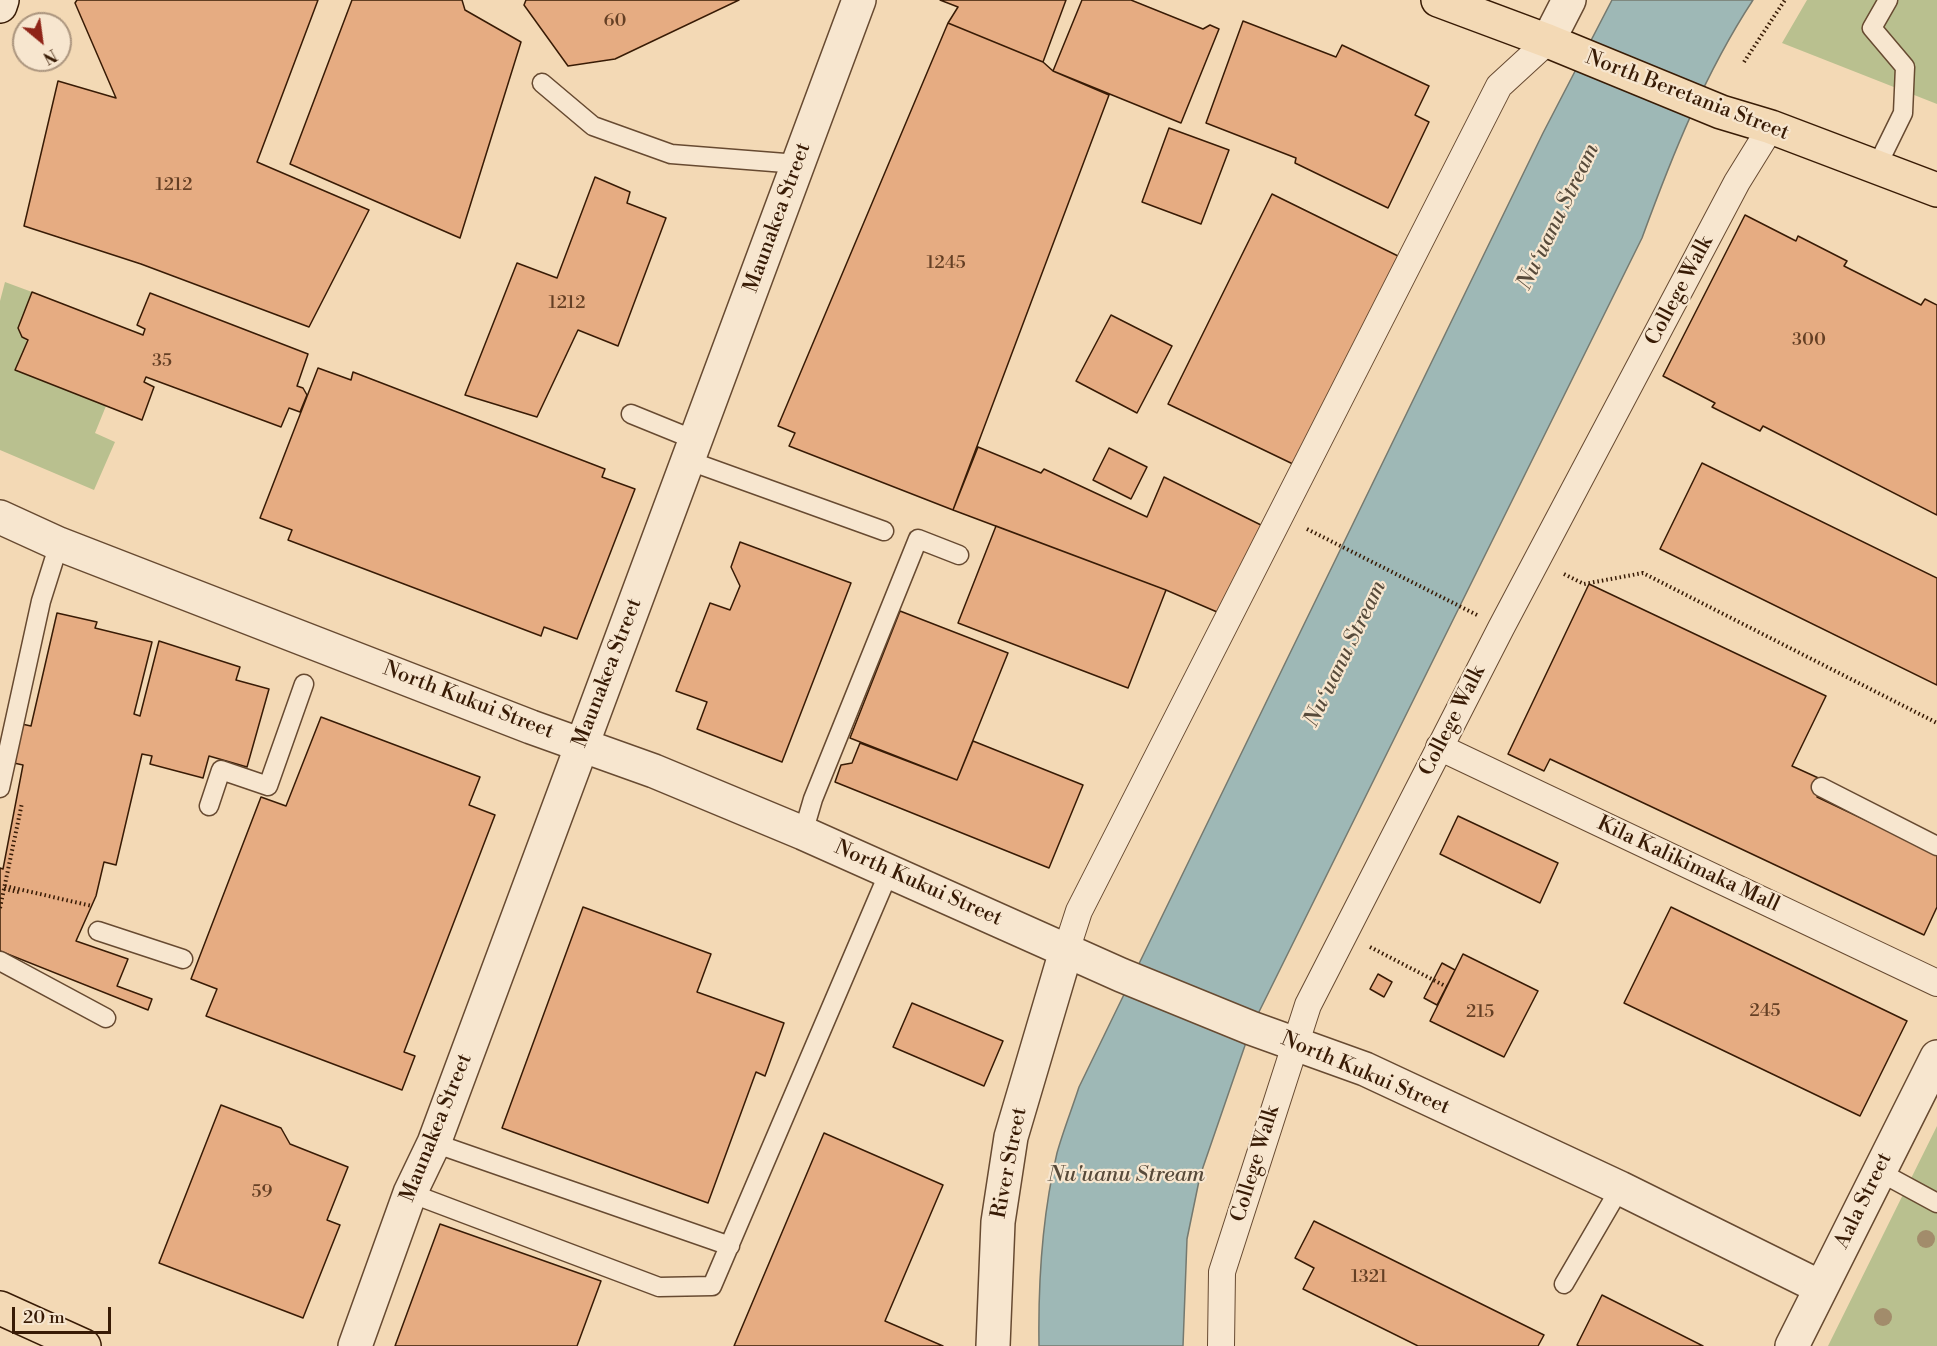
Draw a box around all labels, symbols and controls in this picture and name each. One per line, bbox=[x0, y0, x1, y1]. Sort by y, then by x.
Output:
house number: 60 bbox=[604, 11, 626, 33]
north arrow bbox=[12, 12, 72, 72]
text: N bbox=[39, 44, 60, 68]
street label: North Beretania Street bbox=[1582, 46, 1792, 146]
street label: Maunakea Street bbox=[739, 140, 817, 296]
water label: Nuʻuanu Stream bbox=[1512, 140, 1606, 294]
house number: 1212 bbox=[156, 175, 192, 197]
street label: College Walk bbox=[1641, 232, 1719, 350]
house number: 1245 bbox=[926, 253, 966, 275]
house number: 1212 bbox=[549, 293, 585, 315]
house number: 300 bbox=[1792, 330, 1826, 352]
house number: 35 bbox=[152, 351, 172, 373]
water label: Nuʻuanu Stream bbox=[1299, 577, 1393, 731]
street label: Maunakea Street bbox=[568, 595, 648, 751]
street label: North Kukui Street bbox=[379, 657, 557, 745]
street label: College Walk bbox=[1414, 662, 1492, 780]
street label: Kila Kalikimaka Mall bbox=[1593, 812, 1783, 918]
street label: North Kukui Street bbox=[830, 836, 1006, 932]
house number: 245 bbox=[1749, 1001, 1781, 1023]
house number: 215 bbox=[1466, 1002, 1494, 1024]
street label: North Kukui Street bbox=[1277, 1027, 1453, 1121]
street label: Maunakea Street bbox=[396, 1050, 478, 1206]
street label: College Walk bbox=[1226, 1103, 1286, 1225]
street label: River Street bbox=[987, 1105, 1033, 1221]
street label: Aala Street bbox=[1830, 1149, 1898, 1253]
water label: Nu'uanu Stream bbox=[1048, 1163, 1204, 1189]
house number: 59 bbox=[252, 1182, 272, 1204]
house number: 1321 bbox=[1351, 1267, 1387, 1289]
scale bar bbox=[15, 1295, 114, 1333]
text: 20 m bbox=[23, 1306, 65, 1329]

